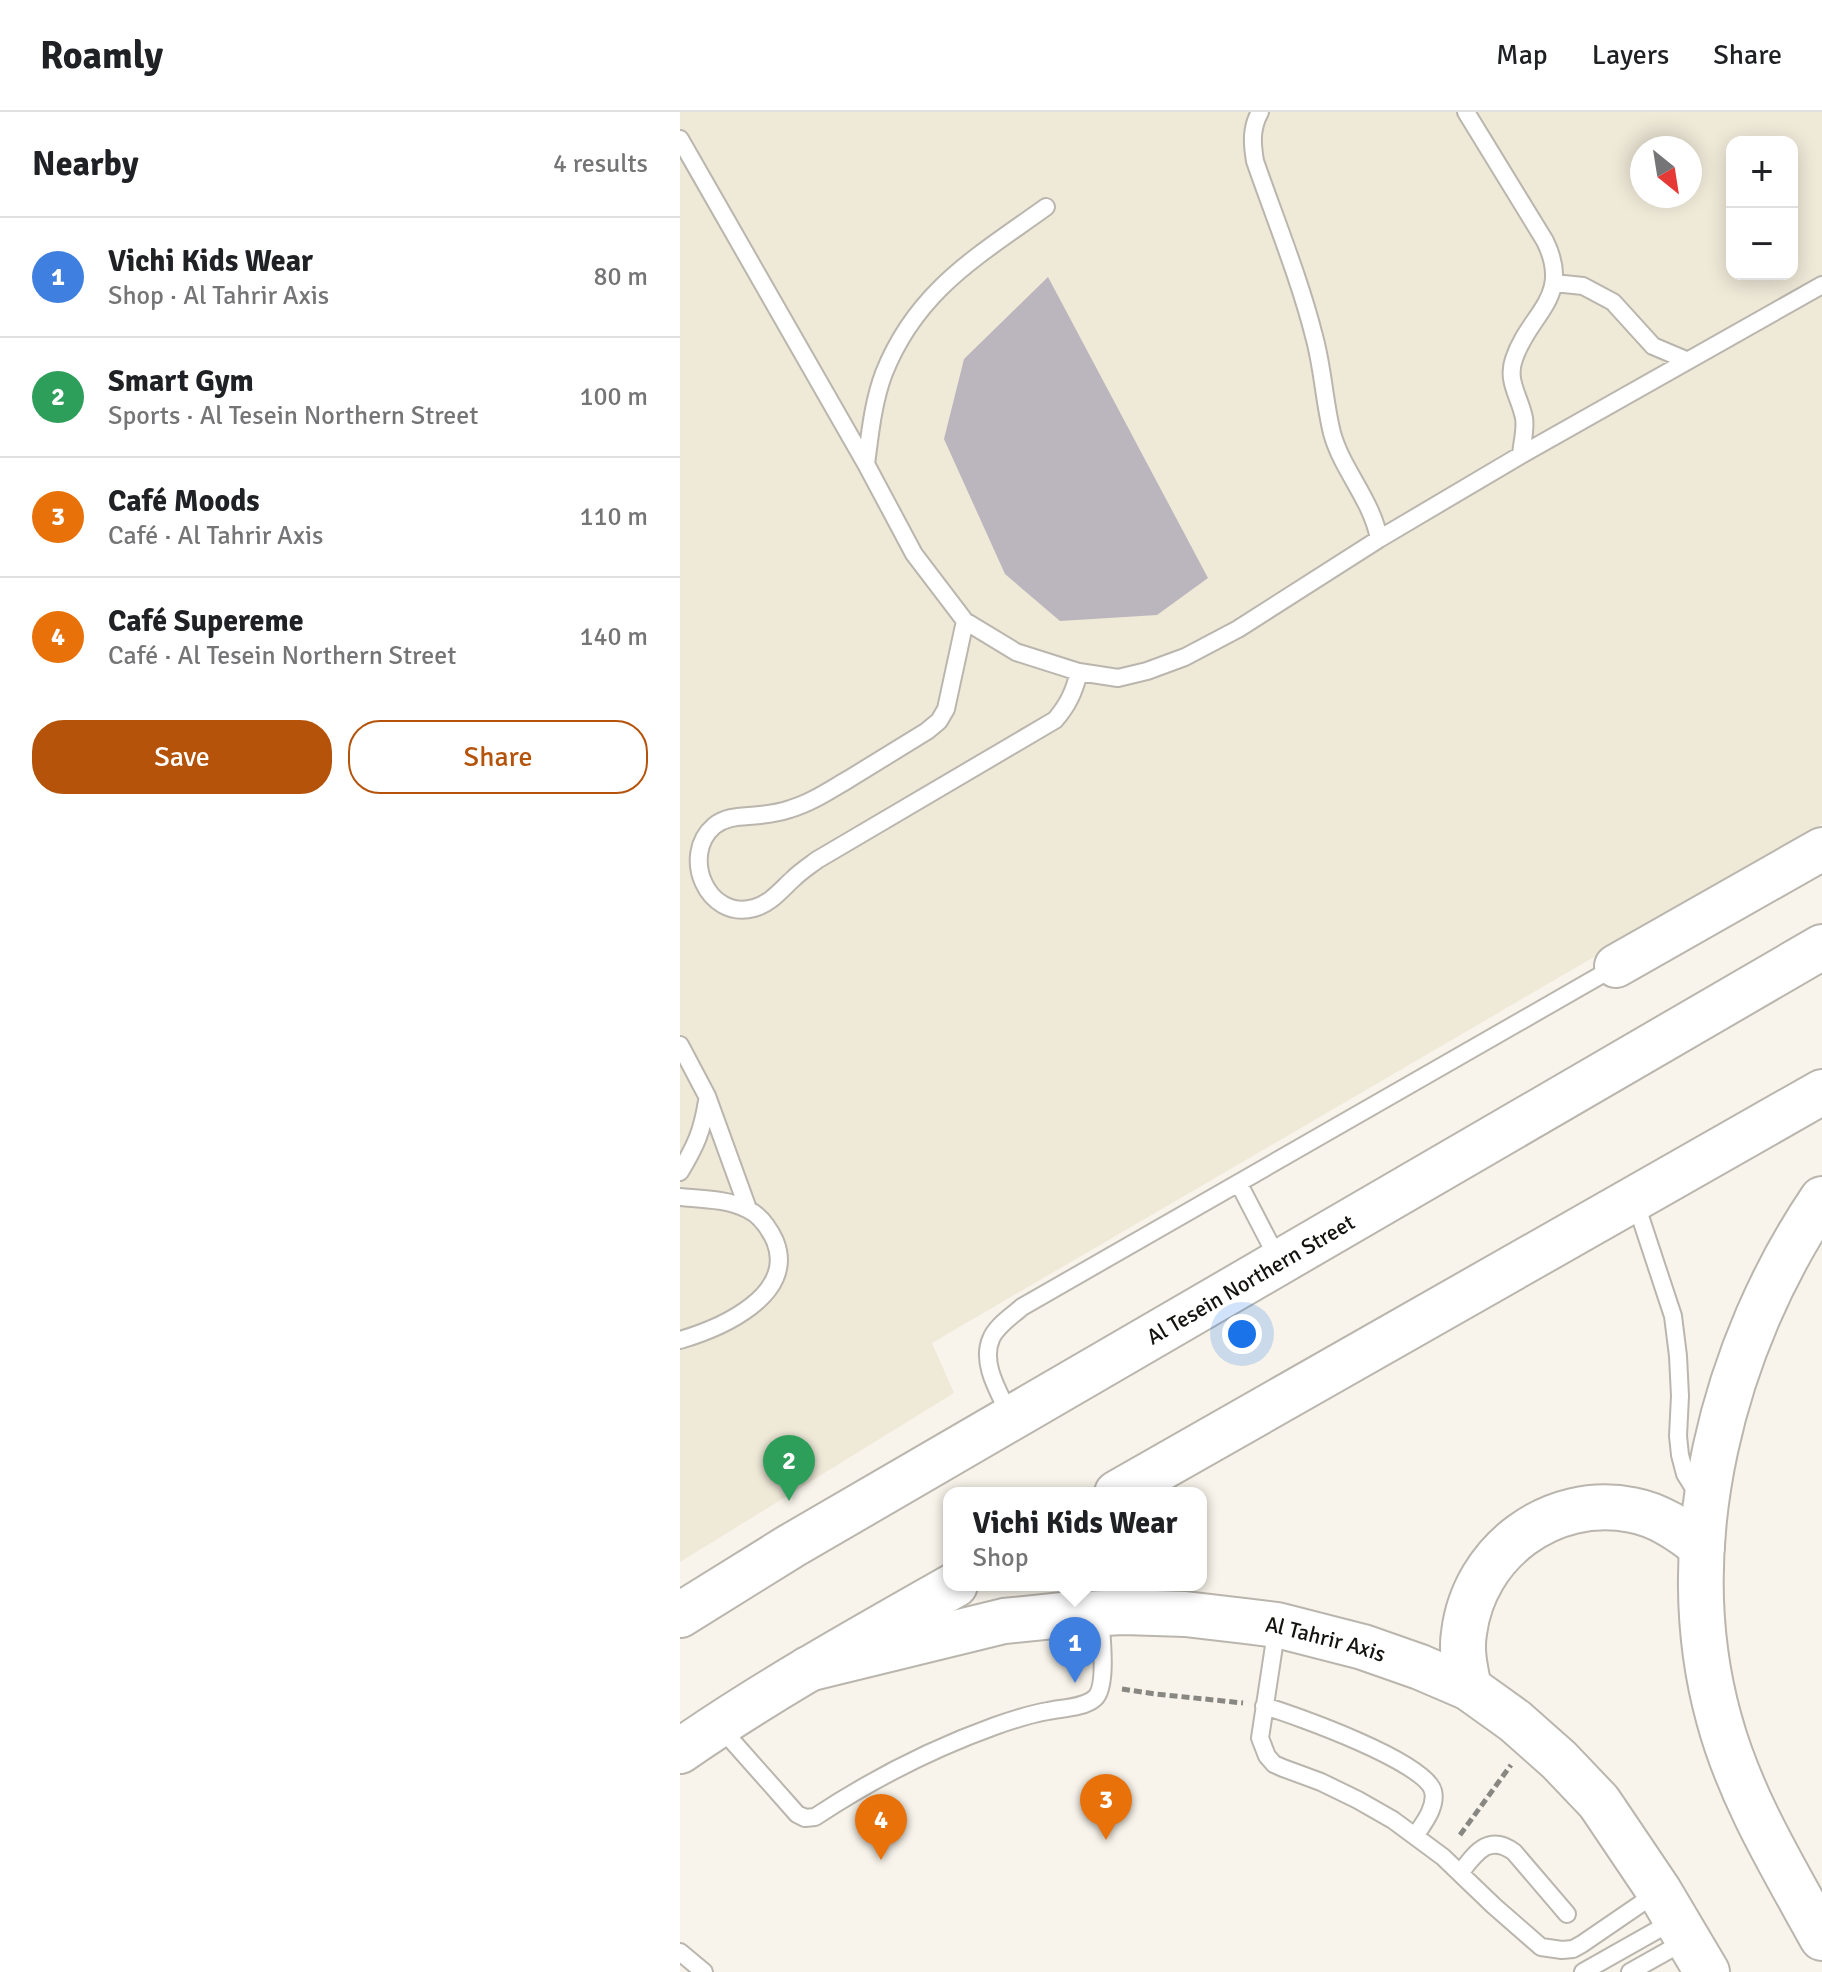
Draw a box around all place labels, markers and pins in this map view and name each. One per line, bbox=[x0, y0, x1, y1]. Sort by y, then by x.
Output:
pin: 2 bbox=[763, 1435, 815, 1501]
pin: 1 bbox=[1049, 1617, 1101, 1683]
pin: 3 bbox=[1080, 1774, 1132, 1840]
pin: 4 bbox=[855, 1794, 907, 1860]

